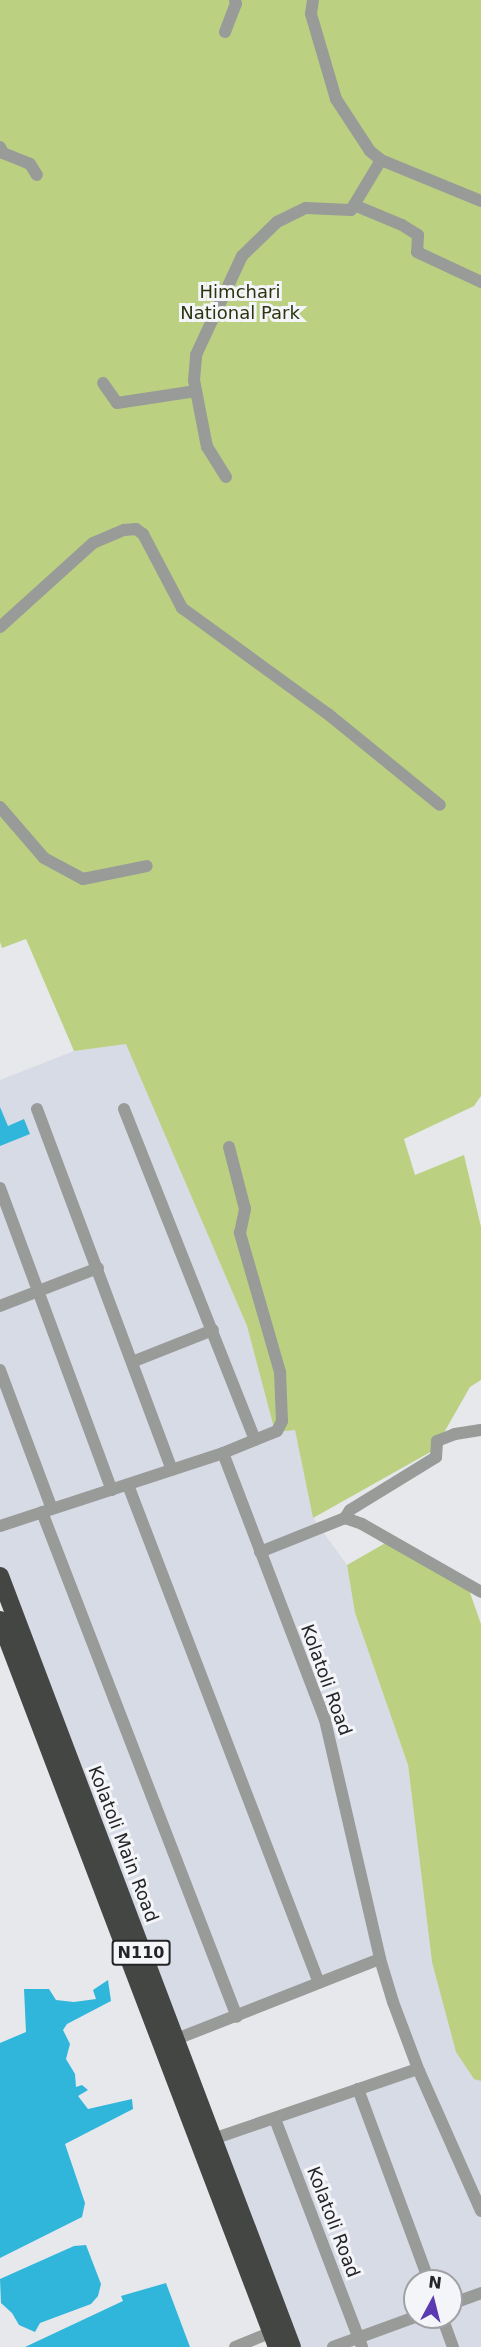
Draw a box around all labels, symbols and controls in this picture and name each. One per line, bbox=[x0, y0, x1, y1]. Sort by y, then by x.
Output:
park label: Himchari National Park bbox=[180, 282, 300, 324]
street label: Kolatoli Road bbox=[296, 1621, 356, 1739]
street label: Kolatoli Main Road bbox=[83, 1763, 163, 1925]
road number: N110 bbox=[111, 1940, 171, 1966]
street label: Kolatoli Road bbox=[302, 2164, 364, 2280]
north arrow bbox=[403, 2269, 463, 2329]
text: N bbox=[427, 2272, 443, 2293]

